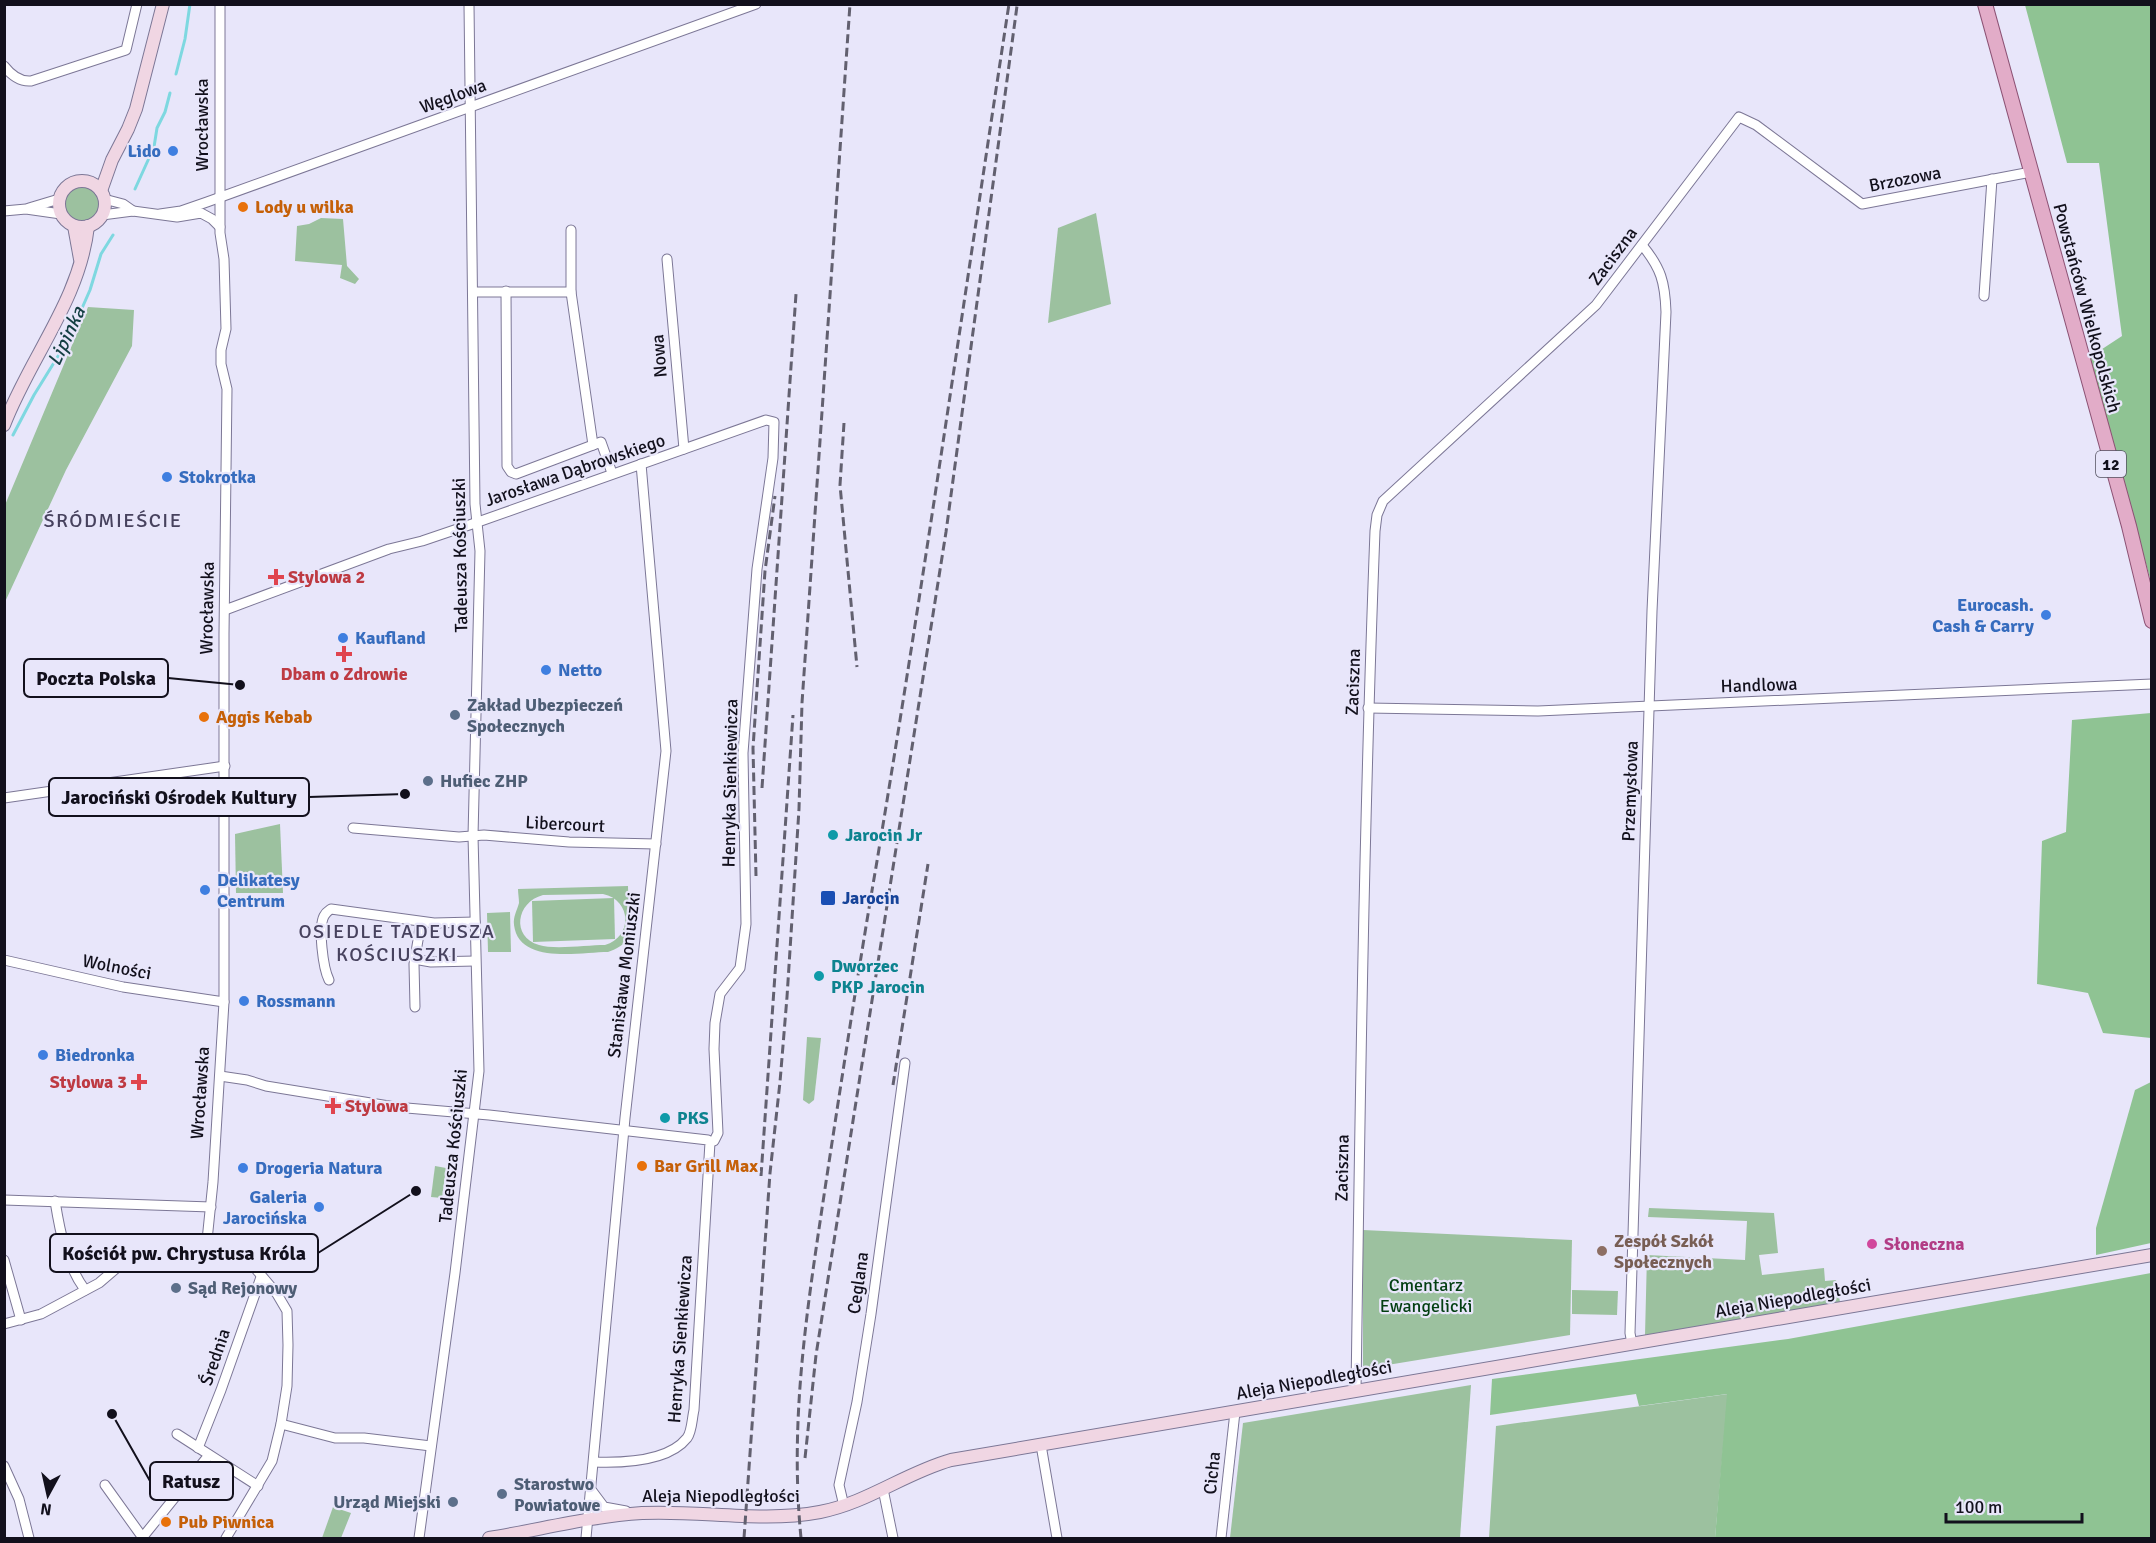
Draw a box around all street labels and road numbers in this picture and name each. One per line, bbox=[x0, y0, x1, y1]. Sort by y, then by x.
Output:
street label: Węglowa bbox=[417, 74, 489, 118]
street label: Wrocławska bbox=[191, 78, 213, 172]
street label: Brzozowa bbox=[1867, 161, 1943, 197]
street label: Powstańców Wielkopolskich bbox=[2048, 201, 2126, 415]
street label: Zaciszna bbox=[1584, 223, 1642, 289]
street label: Nowa bbox=[646, 333, 672, 379]
street label: Jarosława Dąbrowskiego bbox=[482, 429, 668, 511]
road number: 12 bbox=[2096, 451, 2126, 477]
street label: Tadeusza Kościuszki bbox=[448, 477, 472, 633]
street label: Wrocławska bbox=[195, 561, 219, 655]
street label: Zaciszna bbox=[1341, 648, 1365, 716]
street label: Handlowa bbox=[1720, 673, 1798, 697]
street label: Henryka Sienkiewicza bbox=[718, 699, 742, 867]
street label: Przemysłowa bbox=[1617, 740, 1643, 842]
street label: Libercourt bbox=[525, 811, 605, 837]
street label: Stanisława Moniuszki bbox=[603, 891, 645, 1059]
street label: Wolności bbox=[81, 950, 153, 984]
street label: Wrocławska bbox=[186, 1046, 214, 1140]
street label: Tadeusza Kościuszki bbox=[434, 1068, 472, 1224]
street label: Zaciszna bbox=[1330, 1134, 1354, 1202]
street label: Ceglana bbox=[843, 1250, 873, 1316]
street label: Henryka Sienkiewicza bbox=[663, 1254, 697, 1424]
street label: Aleja Niepodległości bbox=[1713, 1273, 1873, 1323]
street label: Średnia bbox=[195, 1326, 235, 1388]
street label: Aleja Niepodległości bbox=[1234, 1355, 1394, 1405]
street label: Cicha bbox=[1199, 1450, 1225, 1496]
street label: Aleja Niepodległości bbox=[642, 1485, 800, 1507]

